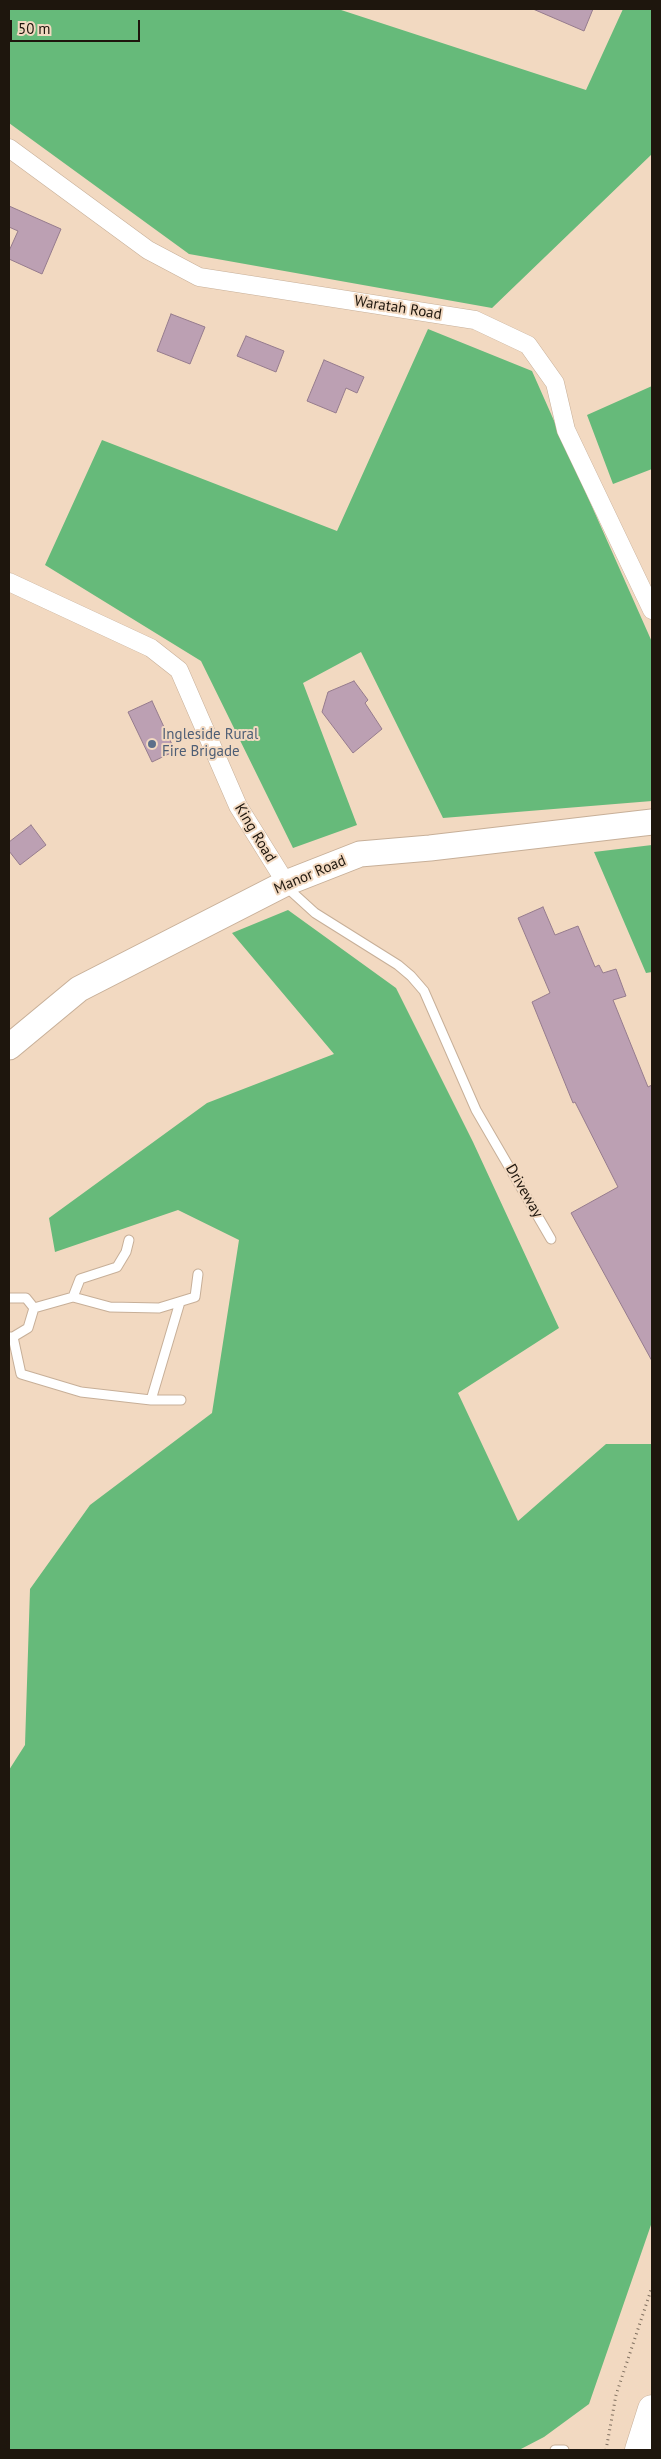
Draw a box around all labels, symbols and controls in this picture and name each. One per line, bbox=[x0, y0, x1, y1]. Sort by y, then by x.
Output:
scale bar bbox=[12, 10, 142, 42]
text: 50 m bbox=[18, 19, 51, 38]
street label: Waratah Road bbox=[353, 292, 443, 324]
place label: Ingleside Rural Fire Brigade bbox=[162, 726, 258, 761]
marker: Ingleside Rural Fire Brigade bbox=[146, 738, 158, 750]
street label: King Road bbox=[230, 800, 280, 866]
street label: Manor Road bbox=[271, 852, 349, 898]
street label: Driveway bbox=[501, 1161, 547, 1221]

